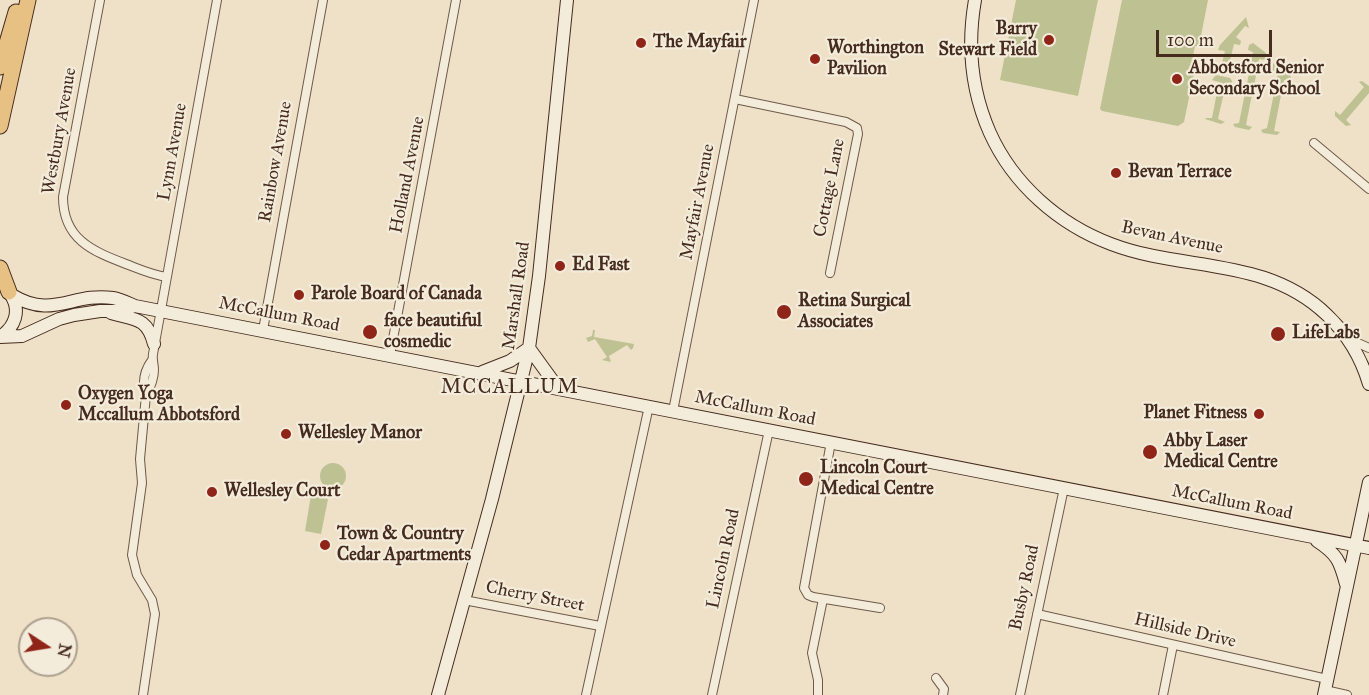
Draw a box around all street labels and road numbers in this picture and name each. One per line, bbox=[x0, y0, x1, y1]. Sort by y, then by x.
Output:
street label: Westbury Avenue bbox=[38, 66, 82, 196]
street label: Rainbow Avenue bbox=[255, 100, 297, 224]
street label: Lynn Avenue bbox=[154, 101, 192, 203]
street label: Holland Avenue bbox=[386, 115, 430, 235]
street label: Cottage Lane bbox=[810, 137, 850, 239]
street label: Mayfair Avenue bbox=[676, 142, 720, 262]
street label: Bevan Avenue bbox=[1119, 217, 1225, 259]
street label: Marshall Road bbox=[499, 241, 535, 351]
street label: McCallum Road bbox=[217, 293, 341, 337]
street label: McCallum Road bbox=[693, 387, 817, 431]
street label: McCallum Road bbox=[1170, 481, 1294, 525]
street label: Lincoln Road bbox=[703, 507, 745, 611]
street label: Busby Road bbox=[1005, 543, 1045, 633]
street label: Cherry Street bbox=[484, 577, 586, 617]
street label: Hillside Drive bbox=[1132, 609, 1238, 653]

